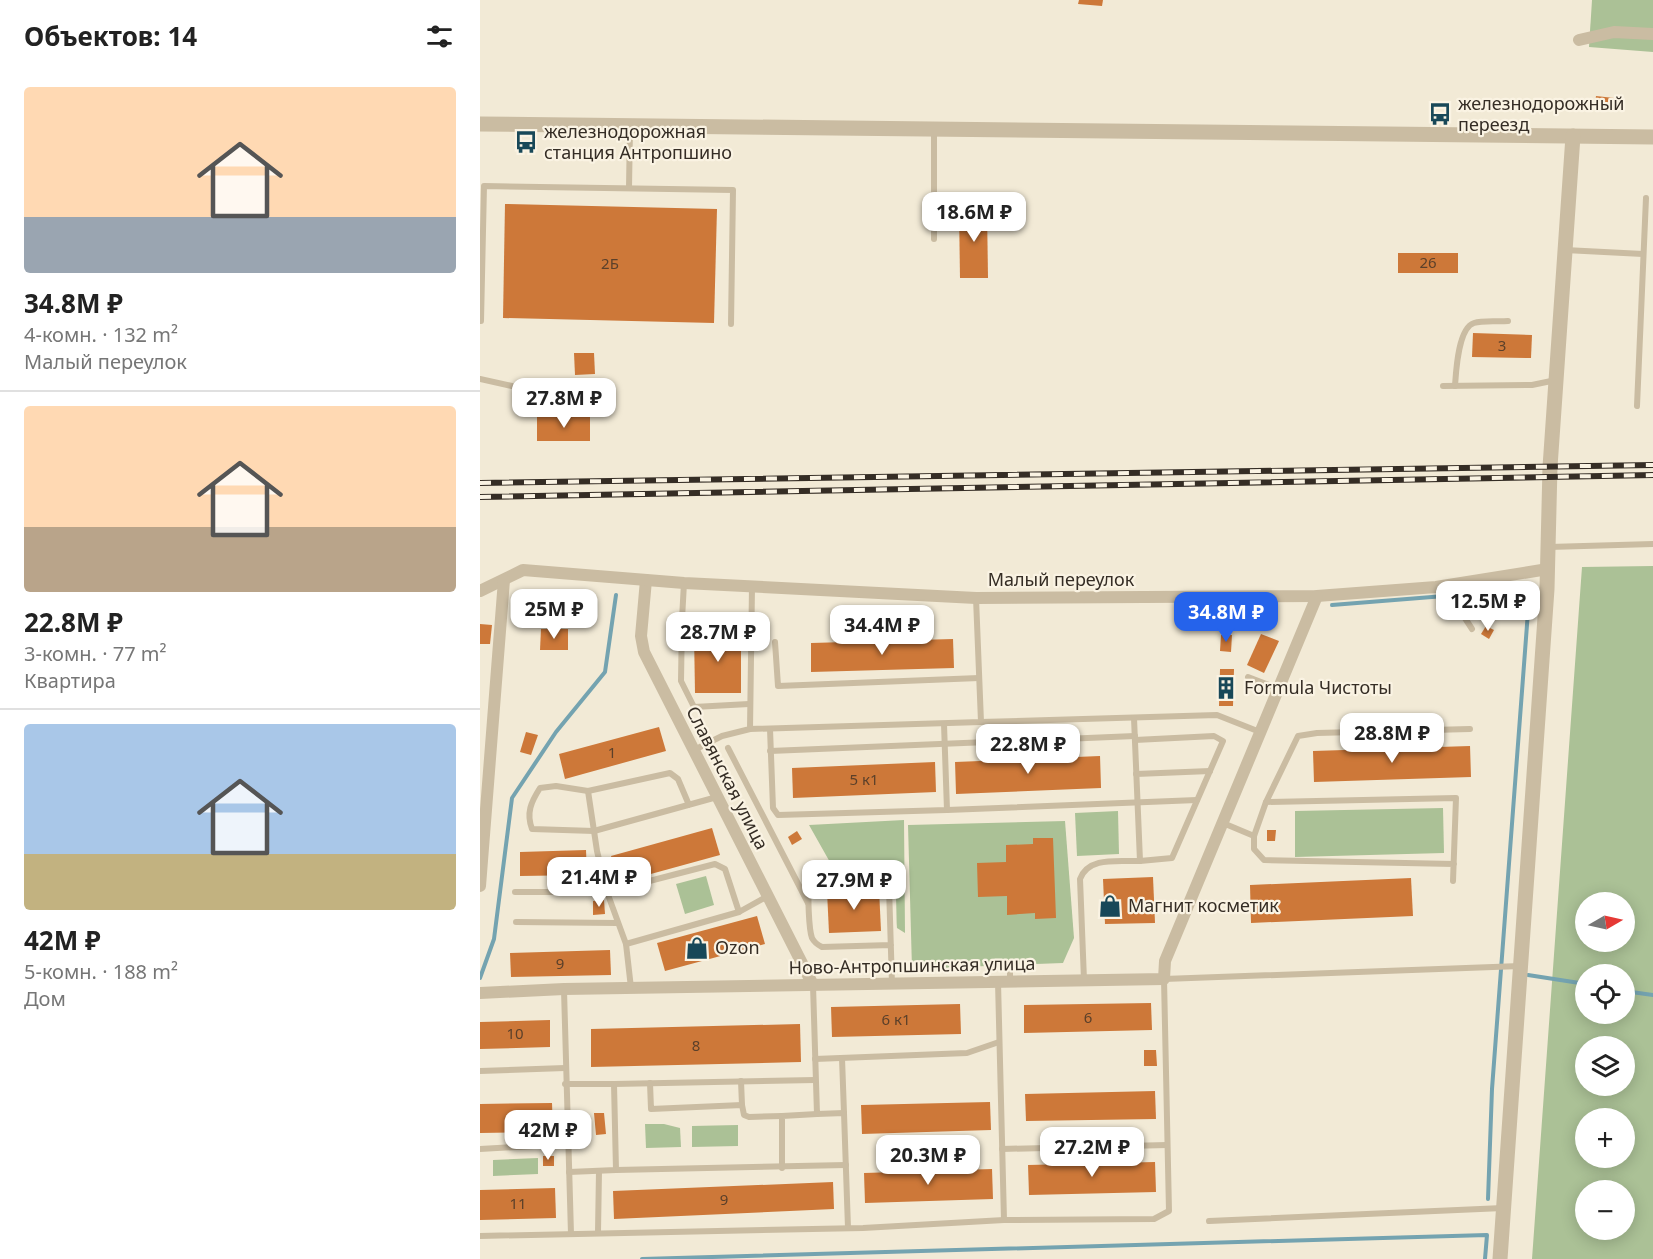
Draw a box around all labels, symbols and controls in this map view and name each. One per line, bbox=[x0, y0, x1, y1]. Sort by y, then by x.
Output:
text: Объектов: 14 bbox=[24, 18, 197, 54]
icon: filters bbox=[423, 20, 456, 53]
place label: железнодорожный переезд bbox=[1458, 91, 1625, 136]
bus stop icon: железнодорожный переезд bbox=[1427, 101, 1453, 127]
place label: железнодорожная станция Антропшино bbox=[544, 119, 732, 164]
icon: home bbox=[186, 126, 294, 234]
bus stop icon: железнодорожная станция Антропшино bbox=[513, 129, 539, 155]
pin: 18.6M ₽ bbox=[919, 192, 1029, 243]
text: 18.6M ₽ bbox=[936, 198, 1012, 225]
house number: 26 bbox=[1419, 252, 1437, 272]
house number: 2Б bbox=[601, 253, 619, 273]
text: 34.8M ₽ bbox=[24, 285, 123, 321]
text: 4-комн. · 132 m² bbox=[24, 321, 178, 348]
house number: 3 bbox=[1498, 335, 1506, 355]
text: Малый переулок bbox=[24, 348, 187, 375]
pin: 27.8M ₽ bbox=[509, 378, 619, 429]
text: 27.8M ₽ bbox=[526, 384, 602, 411]
icon: home bbox=[186, 445, 294, 553]
street label: Малый переулок bbox=[988, 567, 1135, 591]
pin: 12.5M ₽ bbox=[1433, 581, 1543, 632]
text: 12.5M ₽ bbox=[1450, 587, 1526, 614]
pin: 25M ₽ bbox=[512, 589, 596, 640]
pin: 34.8M ₽ bbox=[1171, 592, 1281, 643]
text: 25M ₽ bbox=[525, 595, 583, 622]
text: 34.8M ₽ bbox=[1188, 598, 1264, 625]
text: 22.8M ₽ bbox=[24, 604, 123, 640]
pin: 34.4M ₽ bbox=[827, 605, 937, 656]
text: 34.4M ₽ bbox=[844, 611, 920, 638]
pin: 28.7M ₽ bbox=[663, 612, 773, 663]
text: 28.7M ₽ bbox=[680, 618, 756, 645]
text: 3-комн. · 77 m² bbox=[24, 640, 167, 667]
text: Квартира bbox=[24, 667, 116, 694]
building icon: Formula Чистоты bbox=[1213, 675, 1239, 701]
place label: Formula Чистоты bbox=[1244, 675, 1392, 699]
street label: Славянская улица bbox=[681, 702, 774, 853]
pin: 28.8M ₽ bbox=[1337, 713, 1447, 764]
text: 28.8M ₽ bbox=[1354, 719, 1430, 746]
pin: 22.8M ₽ bbox=[973, 724, 1083, 775]
text: 22.8M ₽ bbox=[990, 730, 1066, 757]
house number: 1 bbox=[608, 742, 616, 762]
icon: home bbox=[186, 763, 294, 871]
house number: 5 к1 bbox=[849, 769, 879, 789]
pin: 21.4M ₽ bbox=[544, 857, 654, 908]
pin: 27.9M ₽ bbox=[799, 860, 909, 911]
text: 21.4M ₽ bbox=[561, 863, 637, 890]
text: 27.9M ₽ bbox=[816, 866, 892, 893]
north arrow bbox=[1575, 892, 1635, 952]
map controls bbox=[1575, 892, 1635, 1240]
shop icon: Магнит косметик bbox=[1097, 893, 1123, 919]
place label: Магнит косметик bbox=[1128, 893, 1279, 917]
text: 42M ₽ bbox=[24, 922, 101, 958]
shop icon: Ozon bbox=[684, 935, 710, 961]
place label: Ozon bbox=[715, 935, 760, 959]
street label: Ново-Антропшинская улица bbox=[788, 951, 1036, 979]
house number: 9 bbox=[556, 953, 564, 973]
text: 5-комн. · 188 m² bbox=[24, 958, 178, 985]
button: locate bbox=[1575, 964, 1635, 1024]
text: Дом bbox=[24, 985, 66, 1012]
house number: 6 bbox=[1084, 1007, 1092, 1027]
house number: 6 к1 bbox=[881, 1009, 911, 1029]
house number: 10 bbox=[506, 1023, 524, 1043]
house number: 8 bbox=[692, 1035, 700, 1055]
button: layers bbox=[1575, 1036, 1635, 1096]
button: + bbox=[1575, 1108, 1635, 1168]
pin: 42M ₽ bbox=[506, 1110, 590, 1161]
text: 42M ₽ bbox=[519, 1116, 577, 1143]
pin: 27.2M ₽ bbox=[1037, 1127, 1147, 1178]
text: 27.2M ₽ bbox=[1054, 1133, 1130, 1160]
pin: 20.3M ₽ bbox=[873, 1135, 983, 1186]
text: 20.3M ₽ bbox=[890, 1141, 966, 1168]
button: − bbox=[1575, 1180, 1635, 1240]
house number: 9 bbox=[720, 1189, 728, 1209]
house number: 11 bbox=[509, 1193, 527, 1213]

